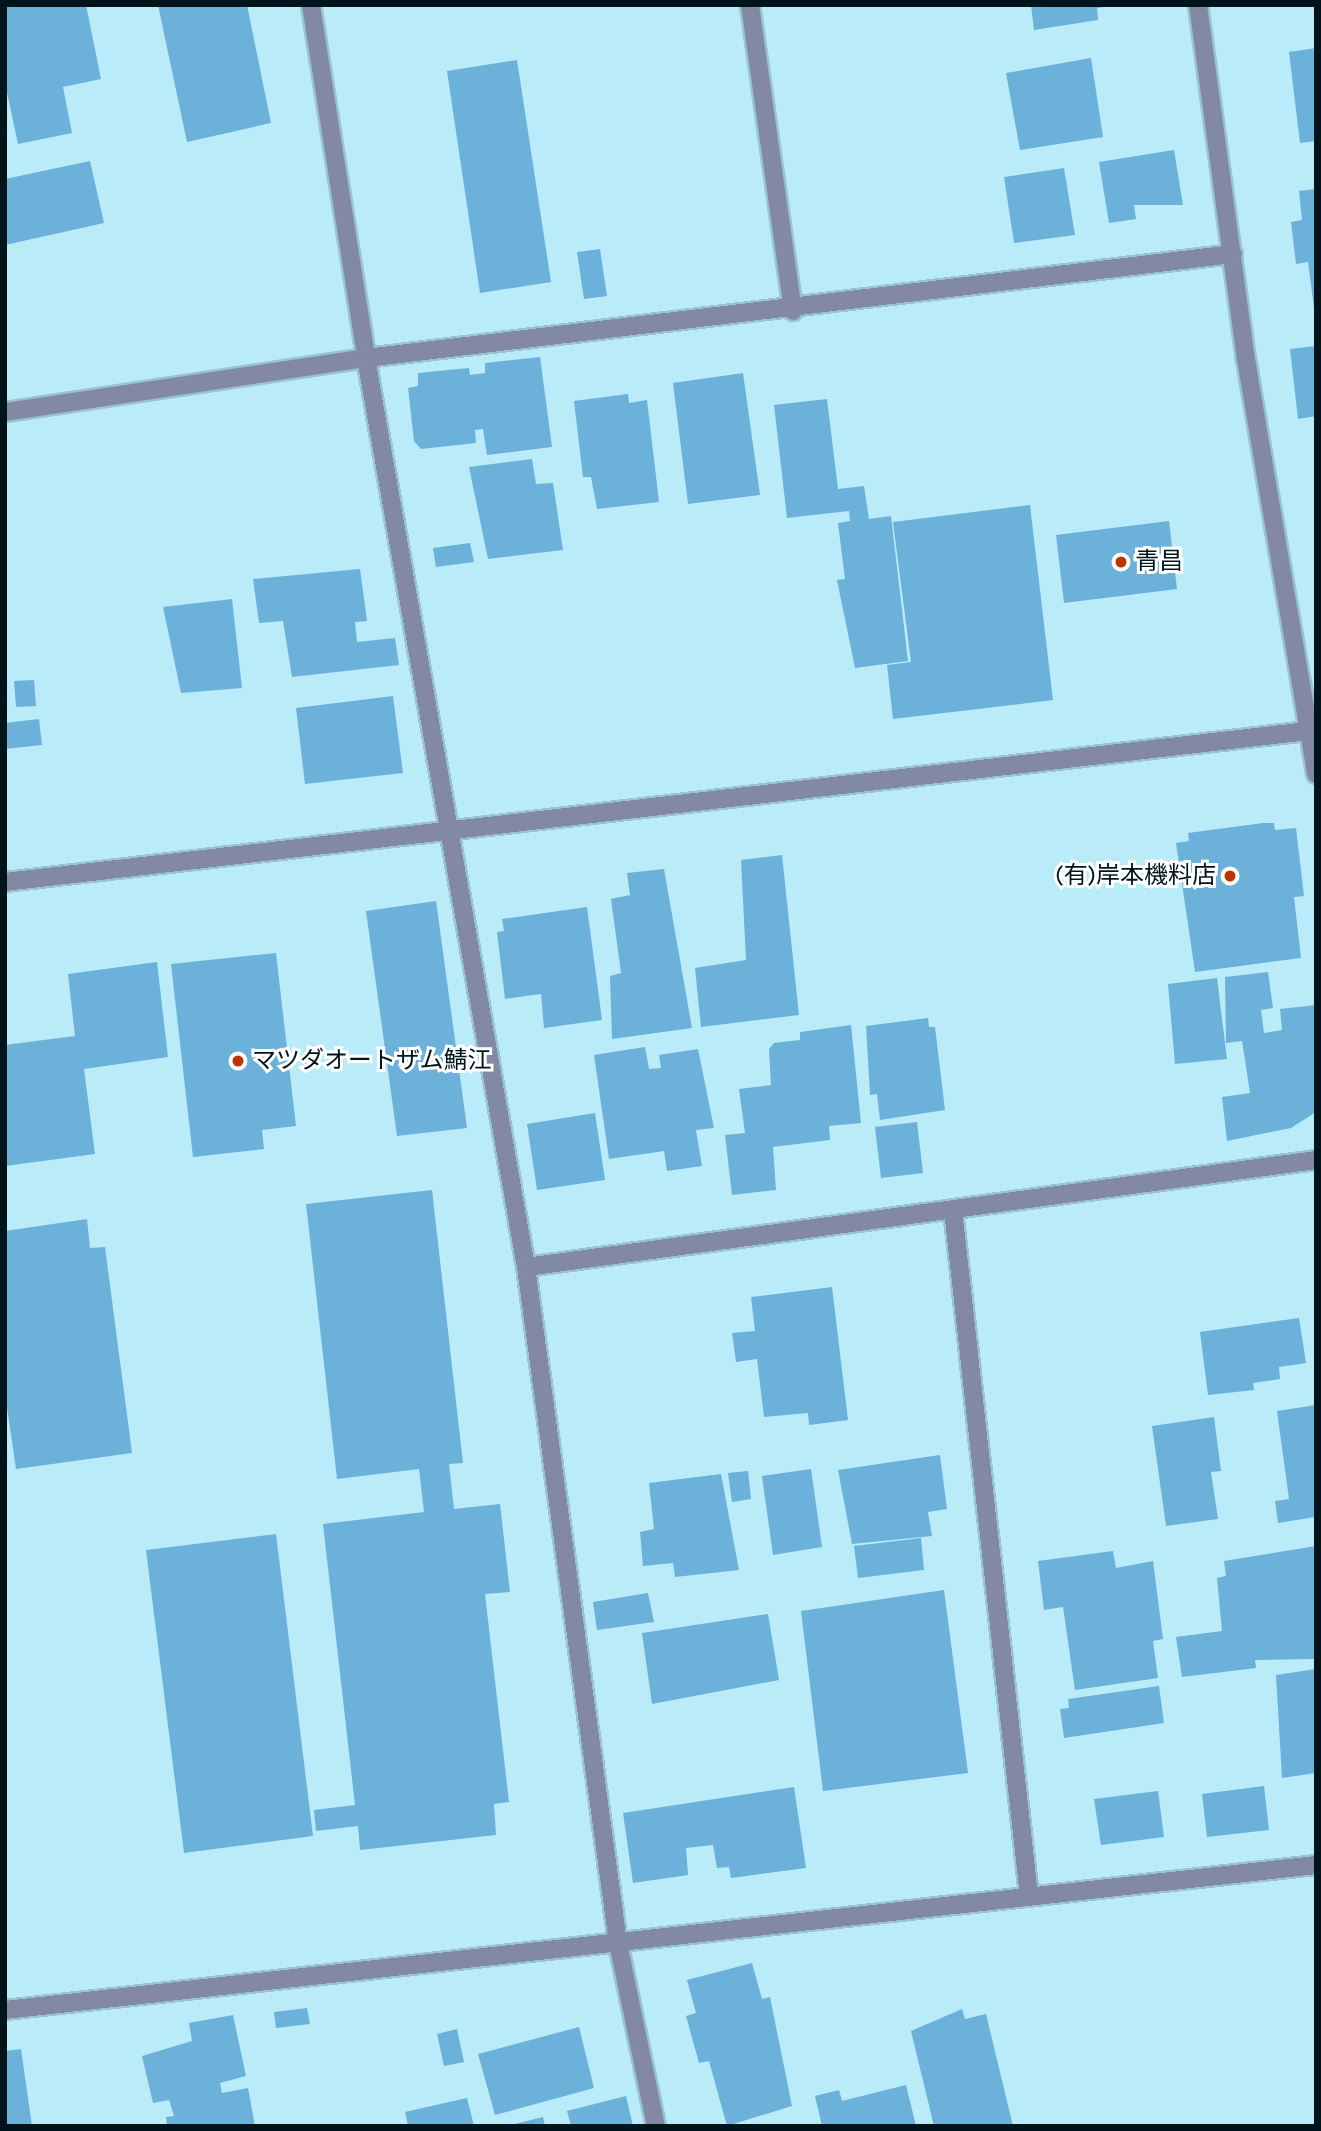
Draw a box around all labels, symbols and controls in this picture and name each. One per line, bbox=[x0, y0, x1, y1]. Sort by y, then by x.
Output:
place label: 青昌 bbox=[1135, 548, 1183, 576]
marker: 青昌 bbox=[1113, 554, 1129, 570]
place label: (有)岸本機料店 bbox=[1055, 862, 1216, 890]
marker: (有)岸本機料店 bbox=[1222, 868, 1238, 884]
place label: マツダオートザム鯖江 bbox=[252, 1047, 492, 1075]
marker: マツダオートザム鯖江 bbox=[230, 1053, 246, 1069]

